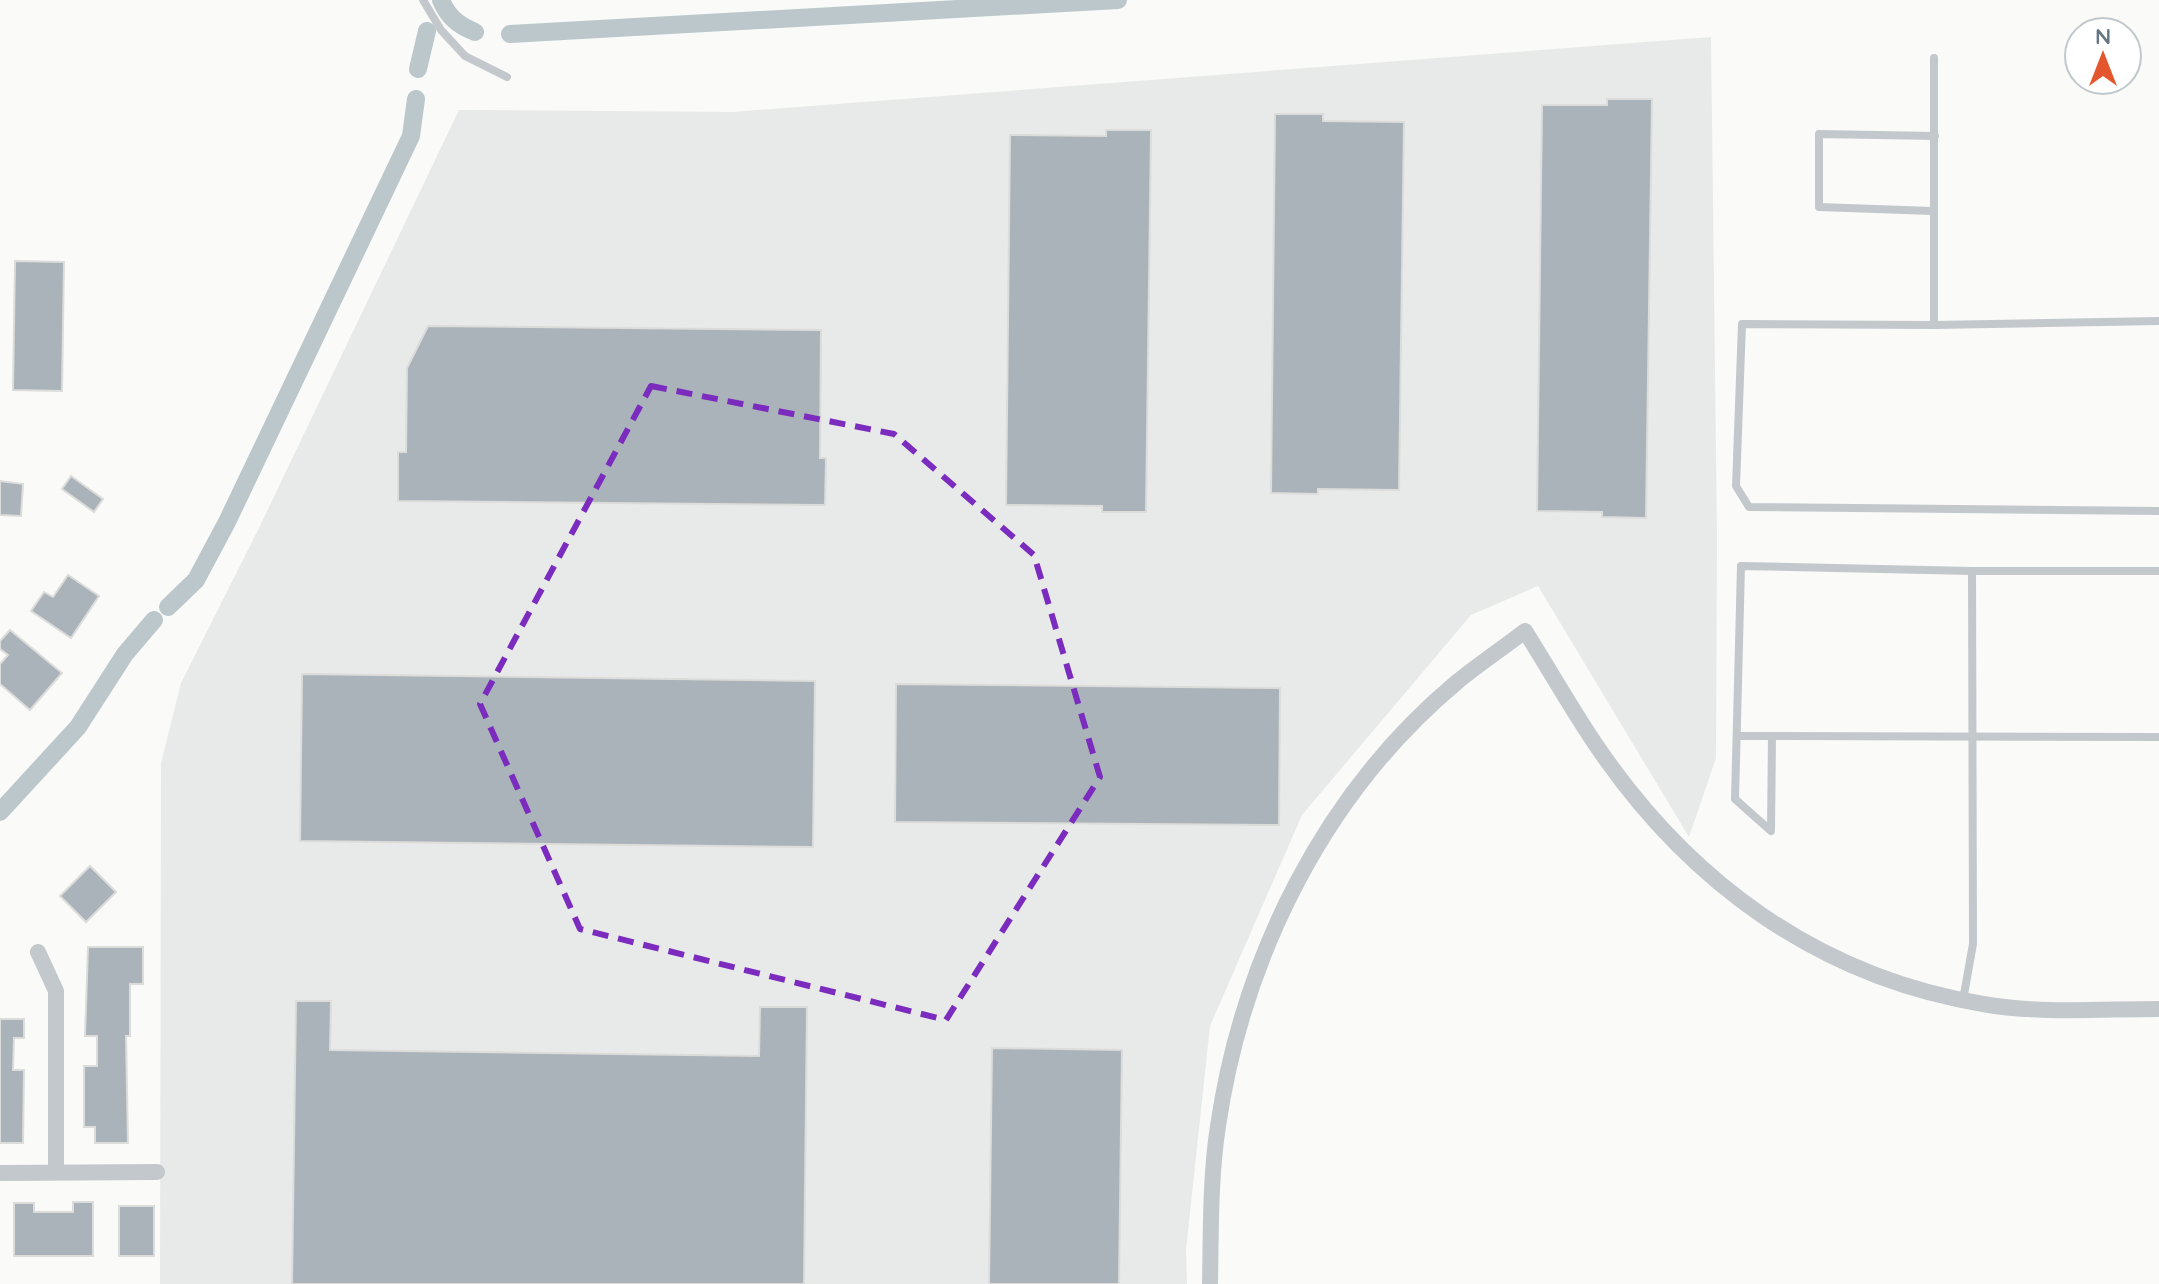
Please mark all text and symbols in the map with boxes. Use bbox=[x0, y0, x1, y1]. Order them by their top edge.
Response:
north arrow bbox=[2063, 16, 2143, 96]
text: N bbox=[2095, 22, 2111, 50]

